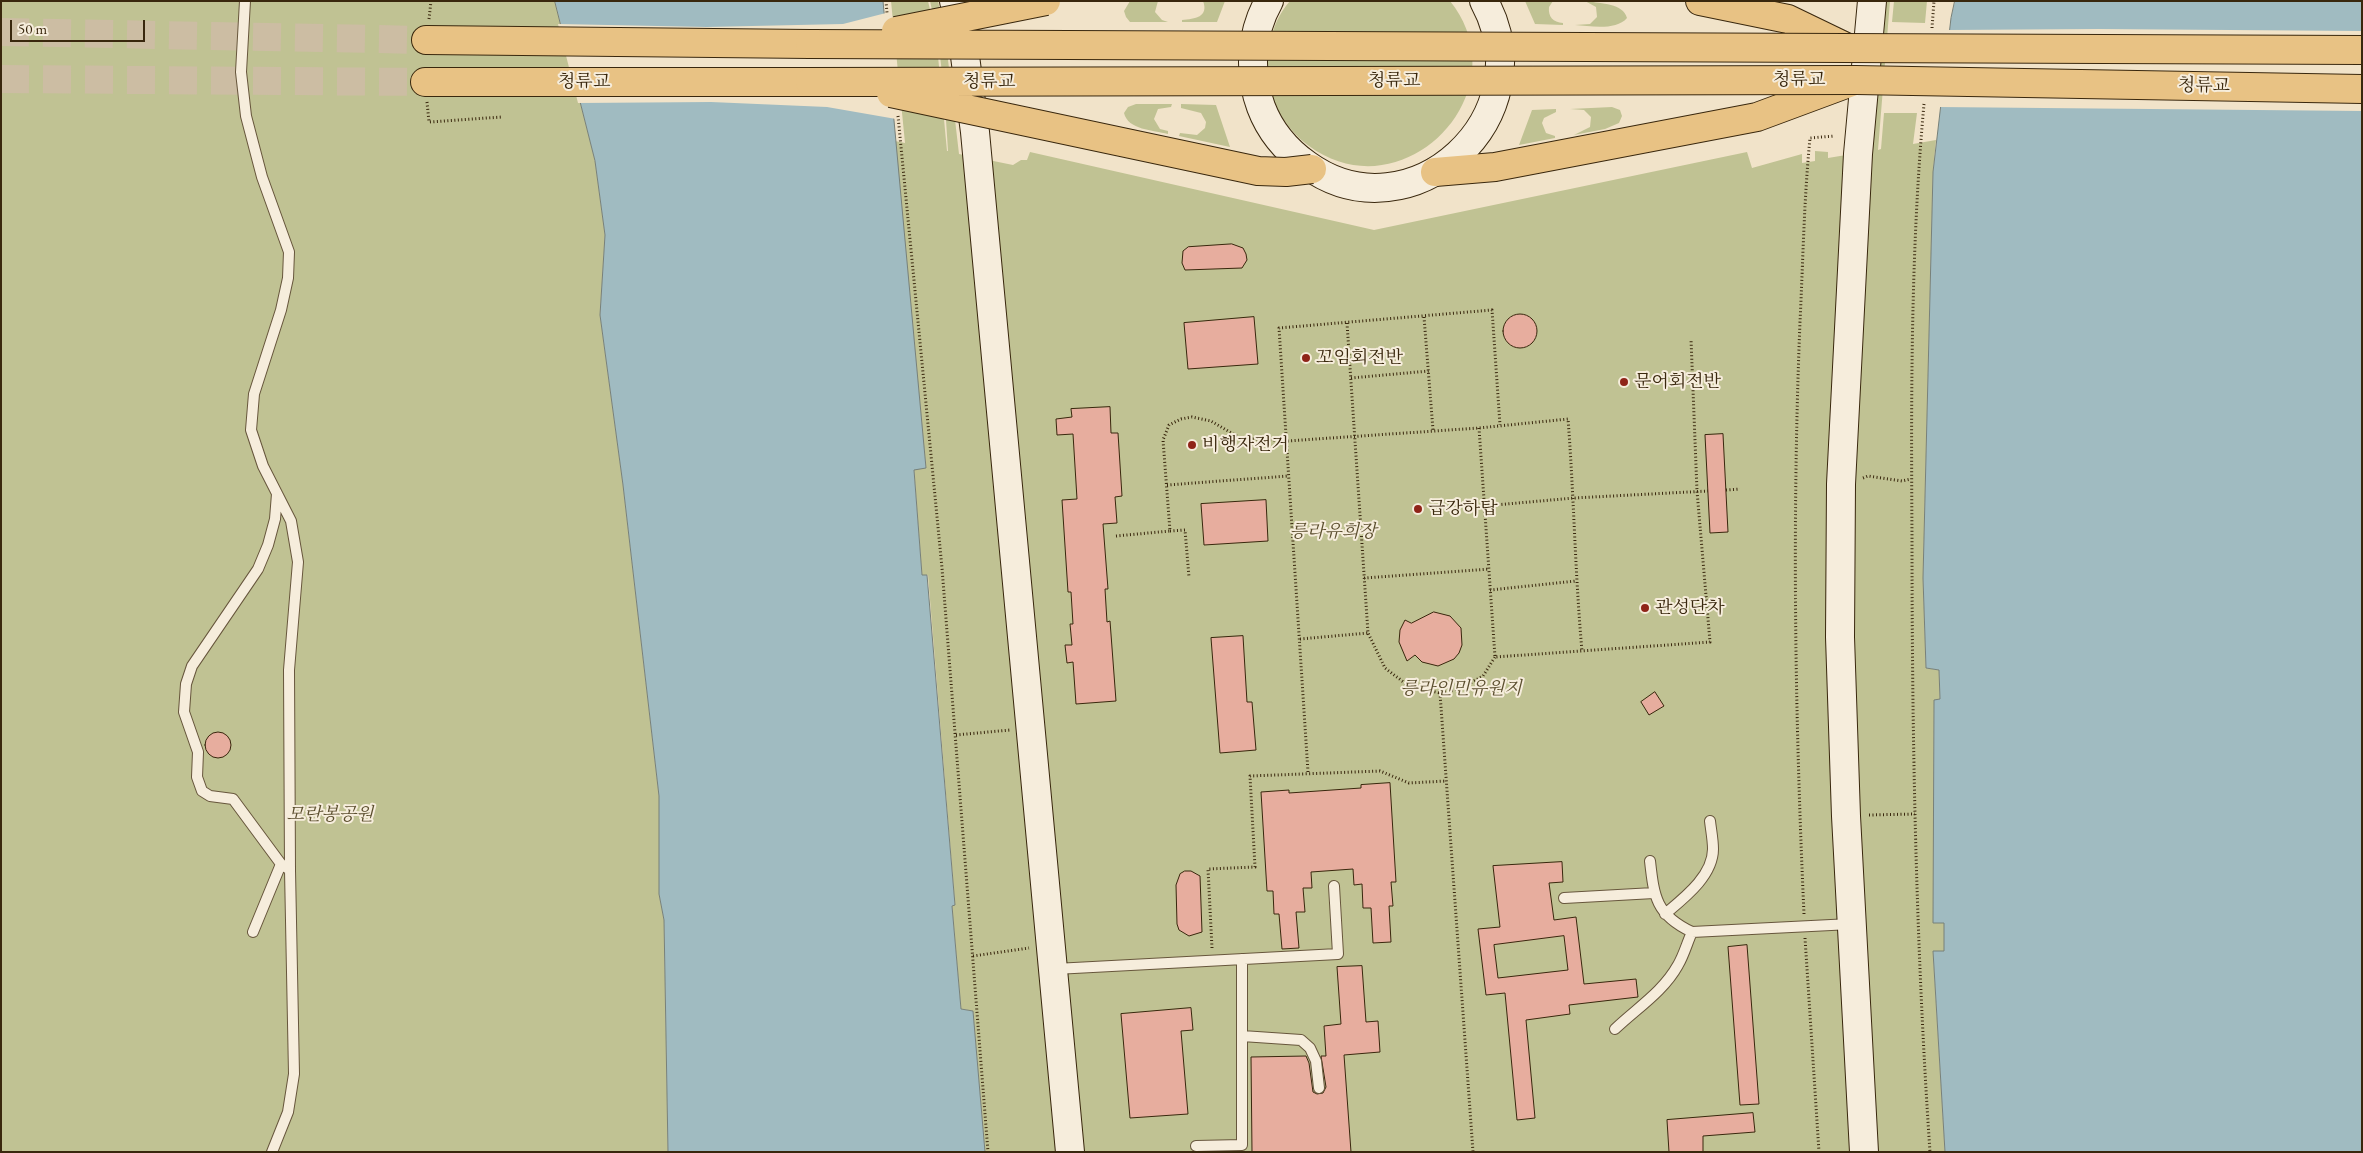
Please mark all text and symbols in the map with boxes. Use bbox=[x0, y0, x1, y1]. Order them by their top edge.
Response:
scale bar bbox=[12, 10, 148, 42]
text: 50 m bbox=[18, 19, 47, 38]
street label: 청류교 bbox=[1773, 69, 1825, 91]
street label: 청류교 bbox=[1368, 70, 1420, 92]
street label: 청류교 bbox=[558, 71, 610, 93]
street label: 청류교 bbox=[963, 71, 1015, 93]
street label: 청류교 bbox=[2178, 75, 2230, 97]
place label: 꼬임회전반 bbox=[1316, 347, 1403, 369]
marker: 꼬임회전반 bbox=[1300, 352, 1312, 364]
place label: 문어회전반 bbox=[1634, 371, 1721, 393]
marker: 문어회전반 bbox=[1618, 376, 1630, 388]
place label: 비행자전거 bbox=[1202, 434, 1289, 456]
marker: 비행자전거 bbox=[1186, 439, 1198, 451]
place label: 급강하탑 bbox=[1428, 498, 1498, 520]
marker: 급강하탑 bbox=[1412, 503, 1424, 515]
park label: 릉라유희장 bbox=[1290, 521, 1376, 543]
place label: 관성단차 bbox=[1655, 597, 1725, 619]
marker: 관성단차 bbox=[1639, 602, 1651, 614]
park label: 릉라인민유원지 bbox=[1400, 678, 1522, 700]
park label: 모란봉공원 bbox=[287, 804, 373, 826]

